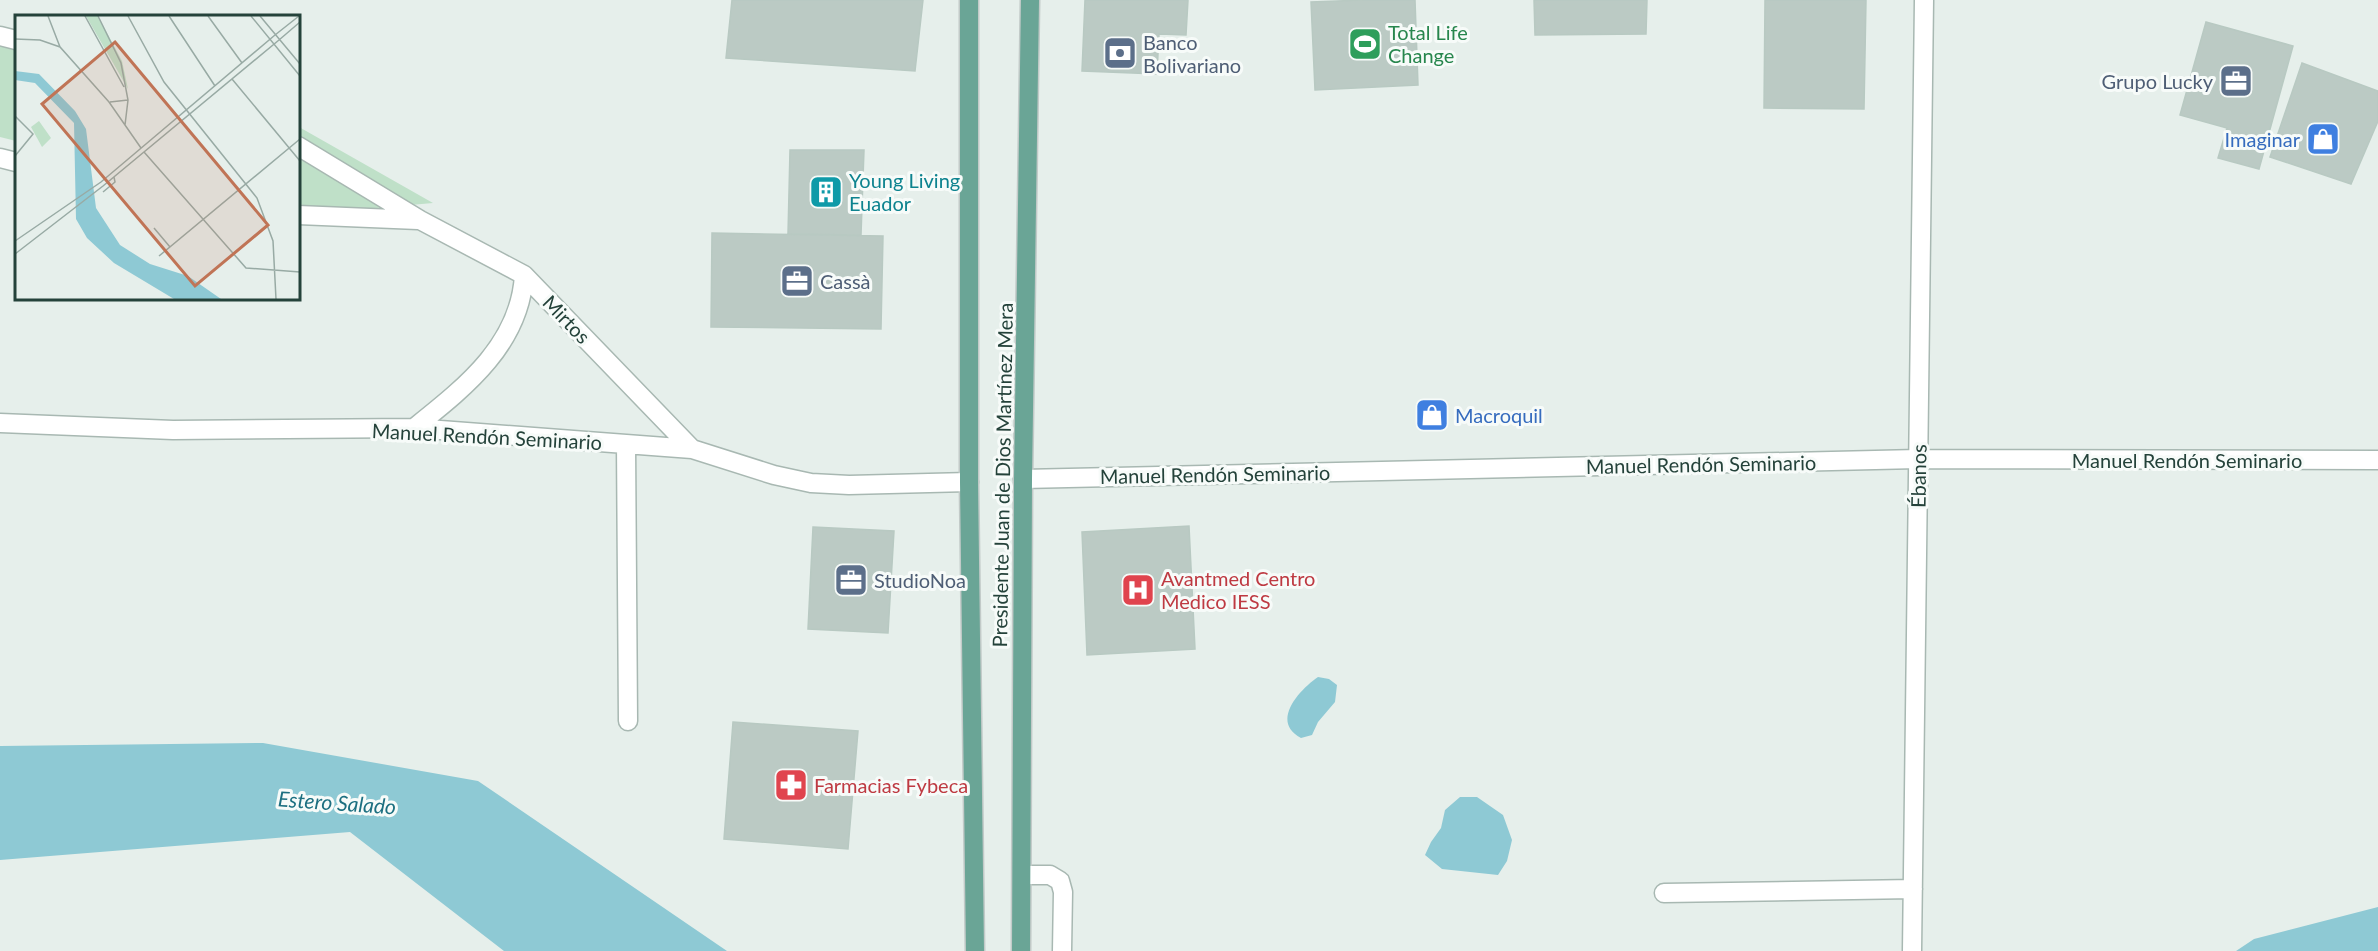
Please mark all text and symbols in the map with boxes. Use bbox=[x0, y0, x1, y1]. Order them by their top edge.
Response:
inset map bbox=[15, 15, 300, 300]
place label: Total Life Change bbox=[1388, 20, 1468, 67]
sports icon: Total Life Change bbox=[1347, 26, 1383, 62]
place label: Banco Bolivariano bbox=[1143, 30, 1241, 77]
bank icon: Banco Bolivariano bbox=[1102, 35, 1138, 71]
office icon: Grupo Lucky bbox=[2218, 63, 2254, 99]
place label: Grupo Lucky bbox=[2102, 69, 2214, 93]
shop icon: Imaginar bbox=[2305, 121, 2341, 157]
place label: Imaginar bbox=[2225, 127, 2301, 151]
place label: Young Living Euador bbox=[849, 168, 960, 215]
building icon: Young Living Euador bbox=[808, 174, 844, 210]
office icon: Cassà bbox=[779, 263, 815, 299]
place label: Cassà bbox=[820, 269, 871, 293]
street label: Mirtos bbox=[538, 290, 596, 348]
street label: Presidente Juan de Dios Martínez Mera bbox=[987, 303, 1017, 647]
shop icon: Macroquil bbox=[1414, 397, 1450, 433]
place label: Macroquil bbox=[1455, 403, 1543, 427]
street label: Manuel Rendón Seminario bbox=[371, 418, 603, 454]
street label: Ébanos bbox=[1905, 444, 1931, 508]
street label: Manuel Rendón Seminario bbox=[2072, 448, 2302, 472]
street label: Manuel Rendón Seminario bbox=[1586, 450, 1816, 478]
street label: Manuel Rendón Seminario bbox=[1100, 460, 1330, 488]
office icon: StudioNoa bbox=[833, 562, 869, 598]
place label: Avantmed Centro Medico IESS bbox=[1161, 566, 1315, 613]
place label: StudioNoa bbox=[874, 568, 966, 592]
hospital icon: Avantmed Centro Medico IESS bbox=[1120, 572, 1156, 608]
pharmacy icon: Farmacias Fybeca bbox=[773, 767, 809, 803]
place label: Farmacias Fybeca bbox=[814, 773, 968, 797]
water label: Estero Salado bbox=[277, 785, 397, 819]

